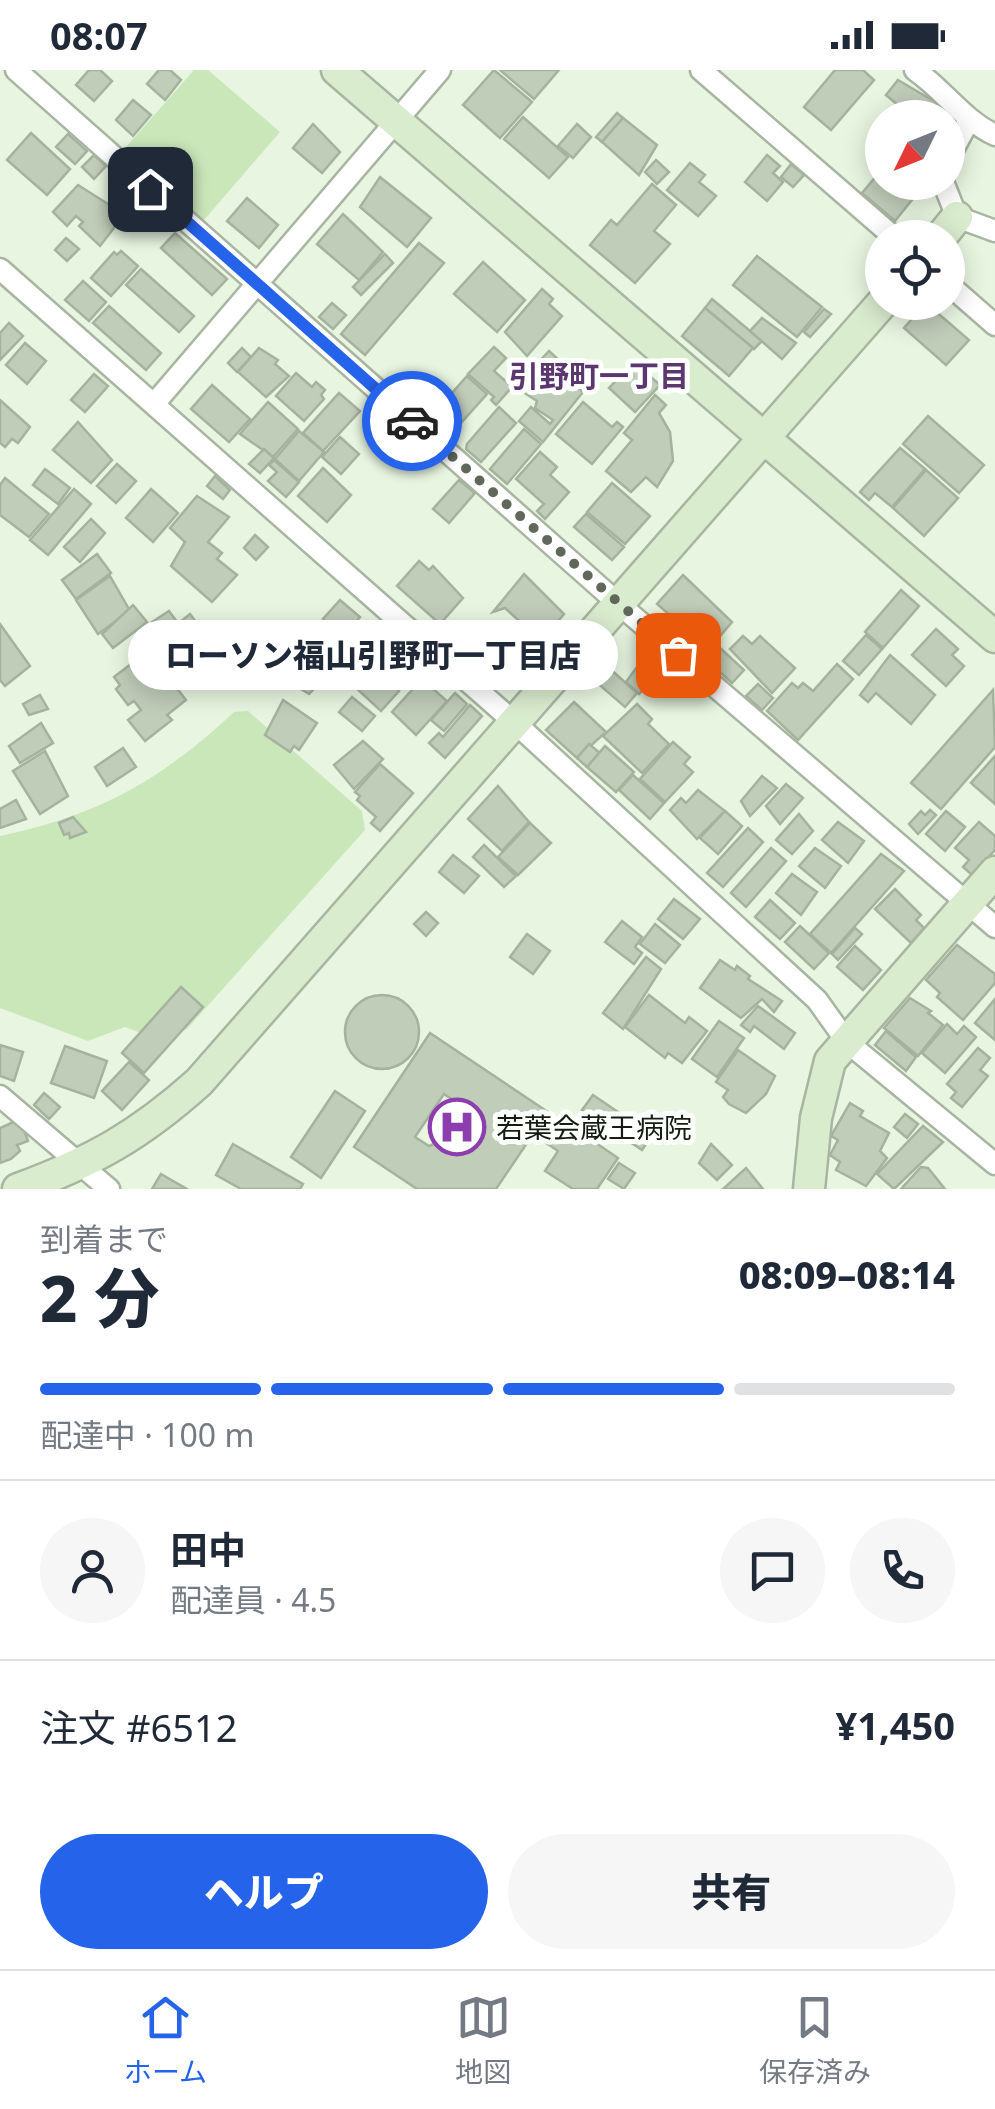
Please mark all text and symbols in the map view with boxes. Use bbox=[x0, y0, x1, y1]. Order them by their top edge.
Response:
text: 08:07 bbox=[50, 9, 148, 61]
north arrow bbox=[865, 100, 965, 200]
map controls bbox=[865, 100, 965, 320]
pin bbox=[108, 147, 193, 232]
icon: home bbox=[123, 162, 178, 217]
button: locate bbox=[865, 220, 965, 320]
district label: 引野町一丁目 bbox=[509, 355, 689, 396]
courier bbox=[362, 371, 462, 471]
icon: car bbox=[385, 394, 440, 449]
pin bbox=[636, 613, 721, 698]
callout: ローソン福山引野町一丁目店 bbox=[128, 620, 618, 690]
icon: bag bbox=[651, 628, 706, 683]
text: ローソン福山引野町一丁目店 bbox=[165, 633, 581, 676]
hospital icon: 若葉会蔵王病院 bbox=[427, 1097, 487, 1157]
place label: 若葉会蔵王病院 bbox=[496, 1108, 692, 1146]
text: 到着まで bbox=[40, 1217, 168, 1260]
text: 08:09–08:14 bbox=[739, 1248, 955, 1300]
text: 2 分 bbox=[40, 1253, 159, 1341]
text: 配達中 · 100 m bbox=[40, 1413, 254, 1456]
button: person bbox=[40, 1518, 145, 1623]
button: chat bbox=[720, 1518, 825, 1623]
button: phone bbox=[850, 1518, 955, 1623]
text: 田中 bbox=[170, 1523, 246, 1575]
text: 配達員 · 4.5 bbox=[170, 1578, 336, 1621]
text: ¥1,450 bbox=[835, 1699, 955, 1751]
text: 注文 #6512 bbox=[40, 1701, 237, 1753]
button: ヘルプ bbox=[40, 1834, 488, 1949]
button: 共有 bbox=[508, 1834, 955, 1949]
tab: ホーム bbox=[124, 1990, 207, 2090]
tab: 地図 bbox=[455, 1990, 511, 2090]
tab: 保存済み bbox=[759, 1990, 871, 2090]

